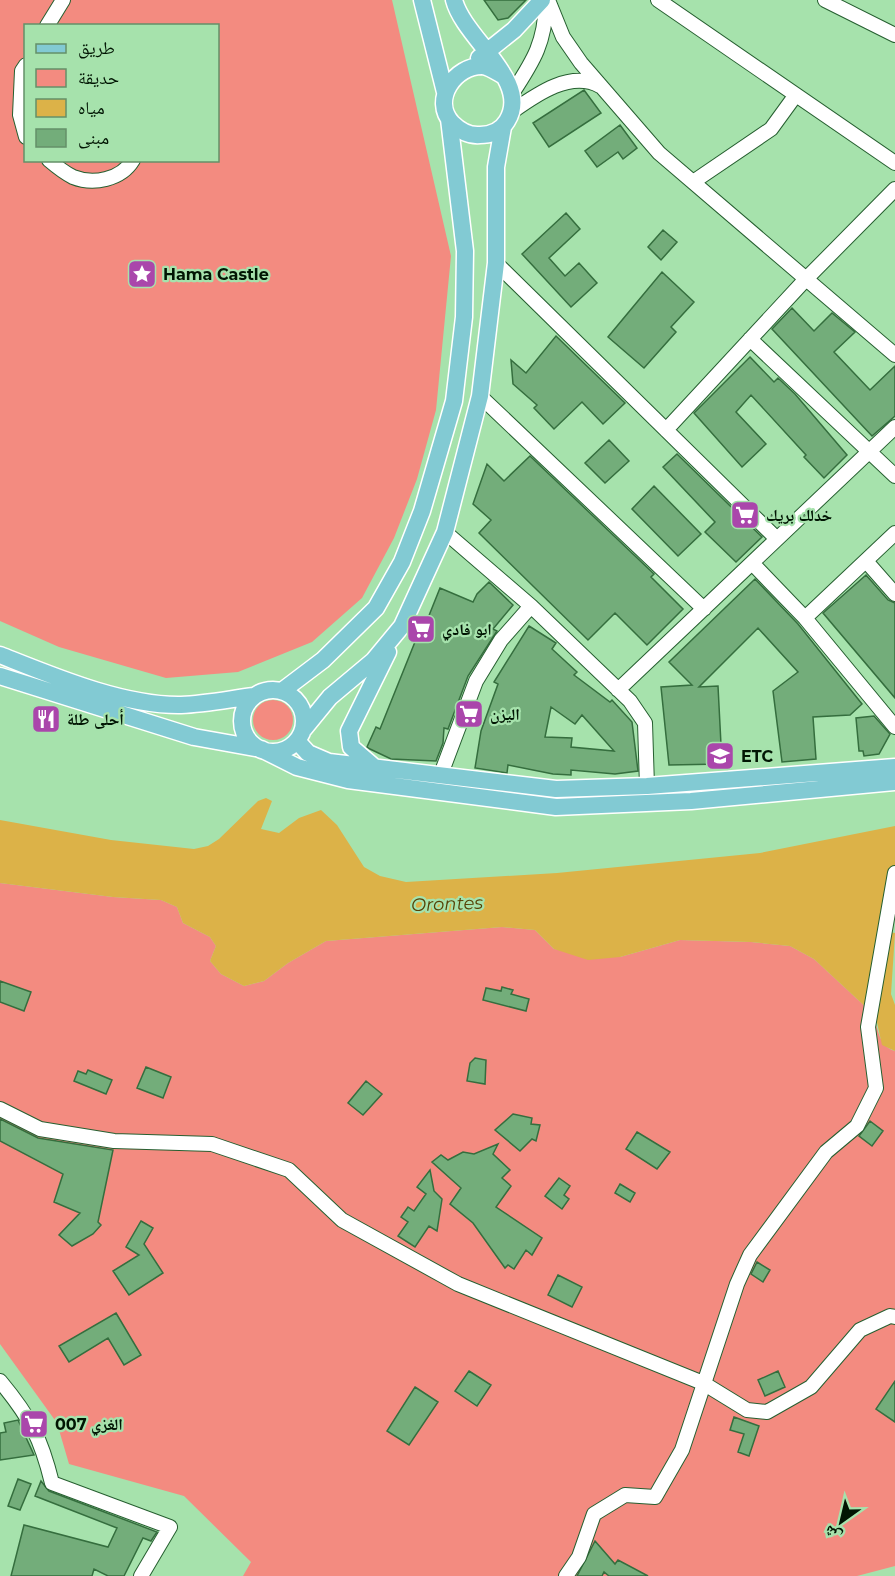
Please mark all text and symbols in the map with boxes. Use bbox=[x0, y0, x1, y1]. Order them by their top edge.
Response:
legend bbox=[24, 24, 219, 162]
text: طريق bbox=[78, 37, 115, 59]
text: حديقة bbox=[78, 67, 119, 89]
text: مياه bbox=[78, 97, 105, 119]
text: مبنى bbox=[78, 127, 109, 149]
place icon: Hama Castle bbox=[126, 258, 158, 290]
place label: Hama Castle bbox=[163, 265, 269, 284]
supermarket icon: خدلك بريك bbox=[729, 499, 761, 531]
place label: خدلك بريك bbox=[766, 506, 832, 525]
supermarket icon: ابو فادي bbox=[405, 613, 437, 645]
place label: ابو فادي bbox=[442, 620, 492, 641]
supermarket icon: اليزن bbox=[453, 698, 485, 730]
restaurant icon: أحلى طلة bbox=[30, 703, 62, 735]
place label: اليزن bbox=[490, 705, 520, 724]
place label: أحلى طلة bbox=[67, 709, 124, 729]
school or university icon: ETC bbox=[704, 740, 736, 772]
place label: ETC bbox=[741, 747, 773, 766]
water label: Orontes bbox=[411, 892, 484, 916]
supermarket icon: الغزي 007 bbox=[18, 1408, 50, 1440]
place label: الغزي 007 bbox=[55, 1415, 123, 1436]
north arrow bbox=[811, 1492, 871, 1552]
text: ش bbox=[821, 1521, 845, 1547]

